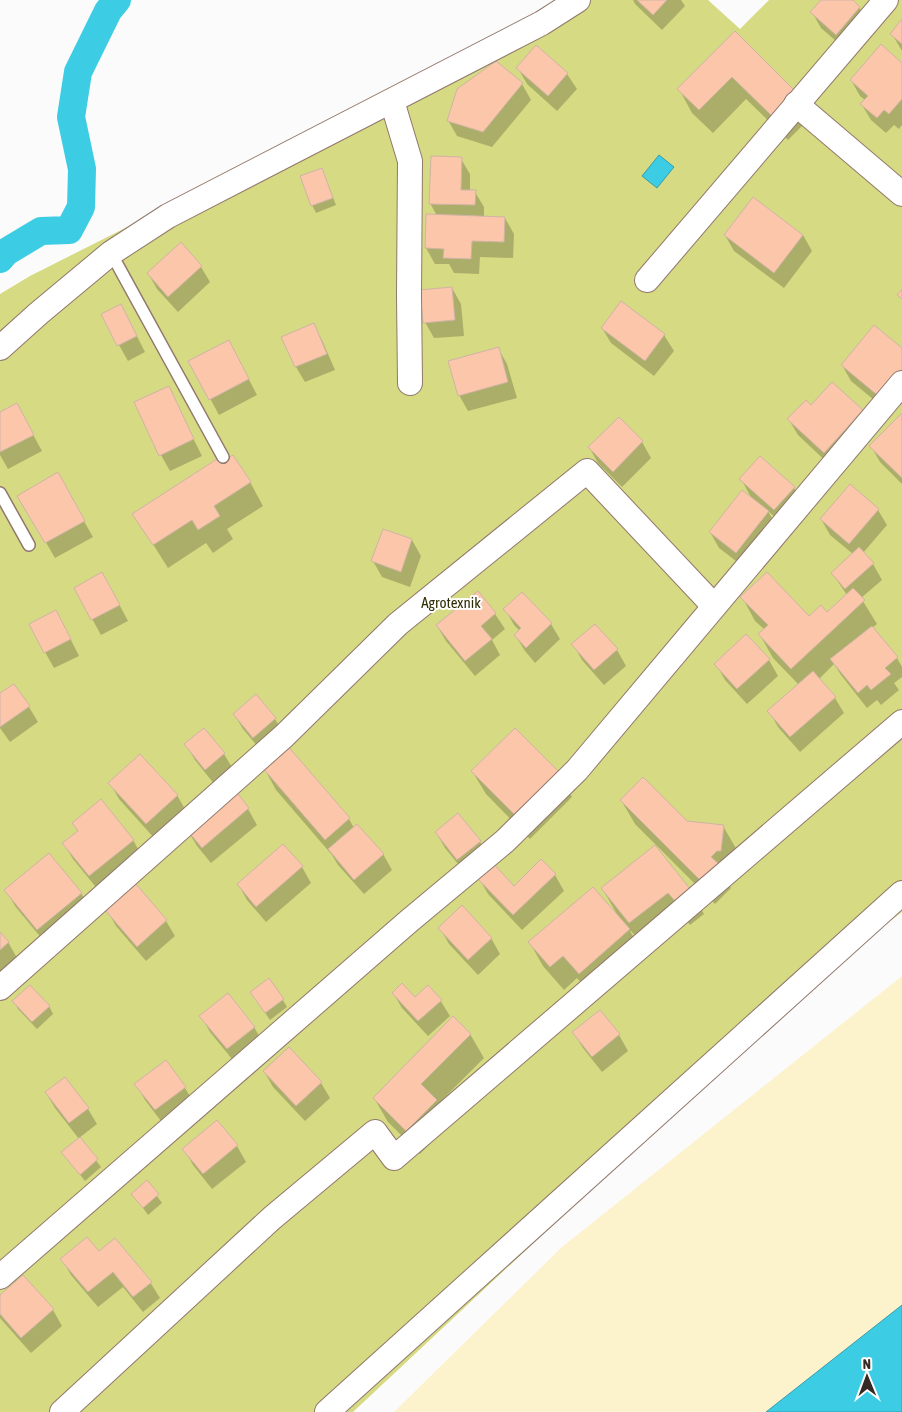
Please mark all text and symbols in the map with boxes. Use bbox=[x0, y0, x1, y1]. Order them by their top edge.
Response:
park label: Agrotexnik bbox=[421, 594, 481, 611]
north arrow bbox=[842, 1352, 892, 1402]
text: N bbox=[863, 1356, 871, 1372]

